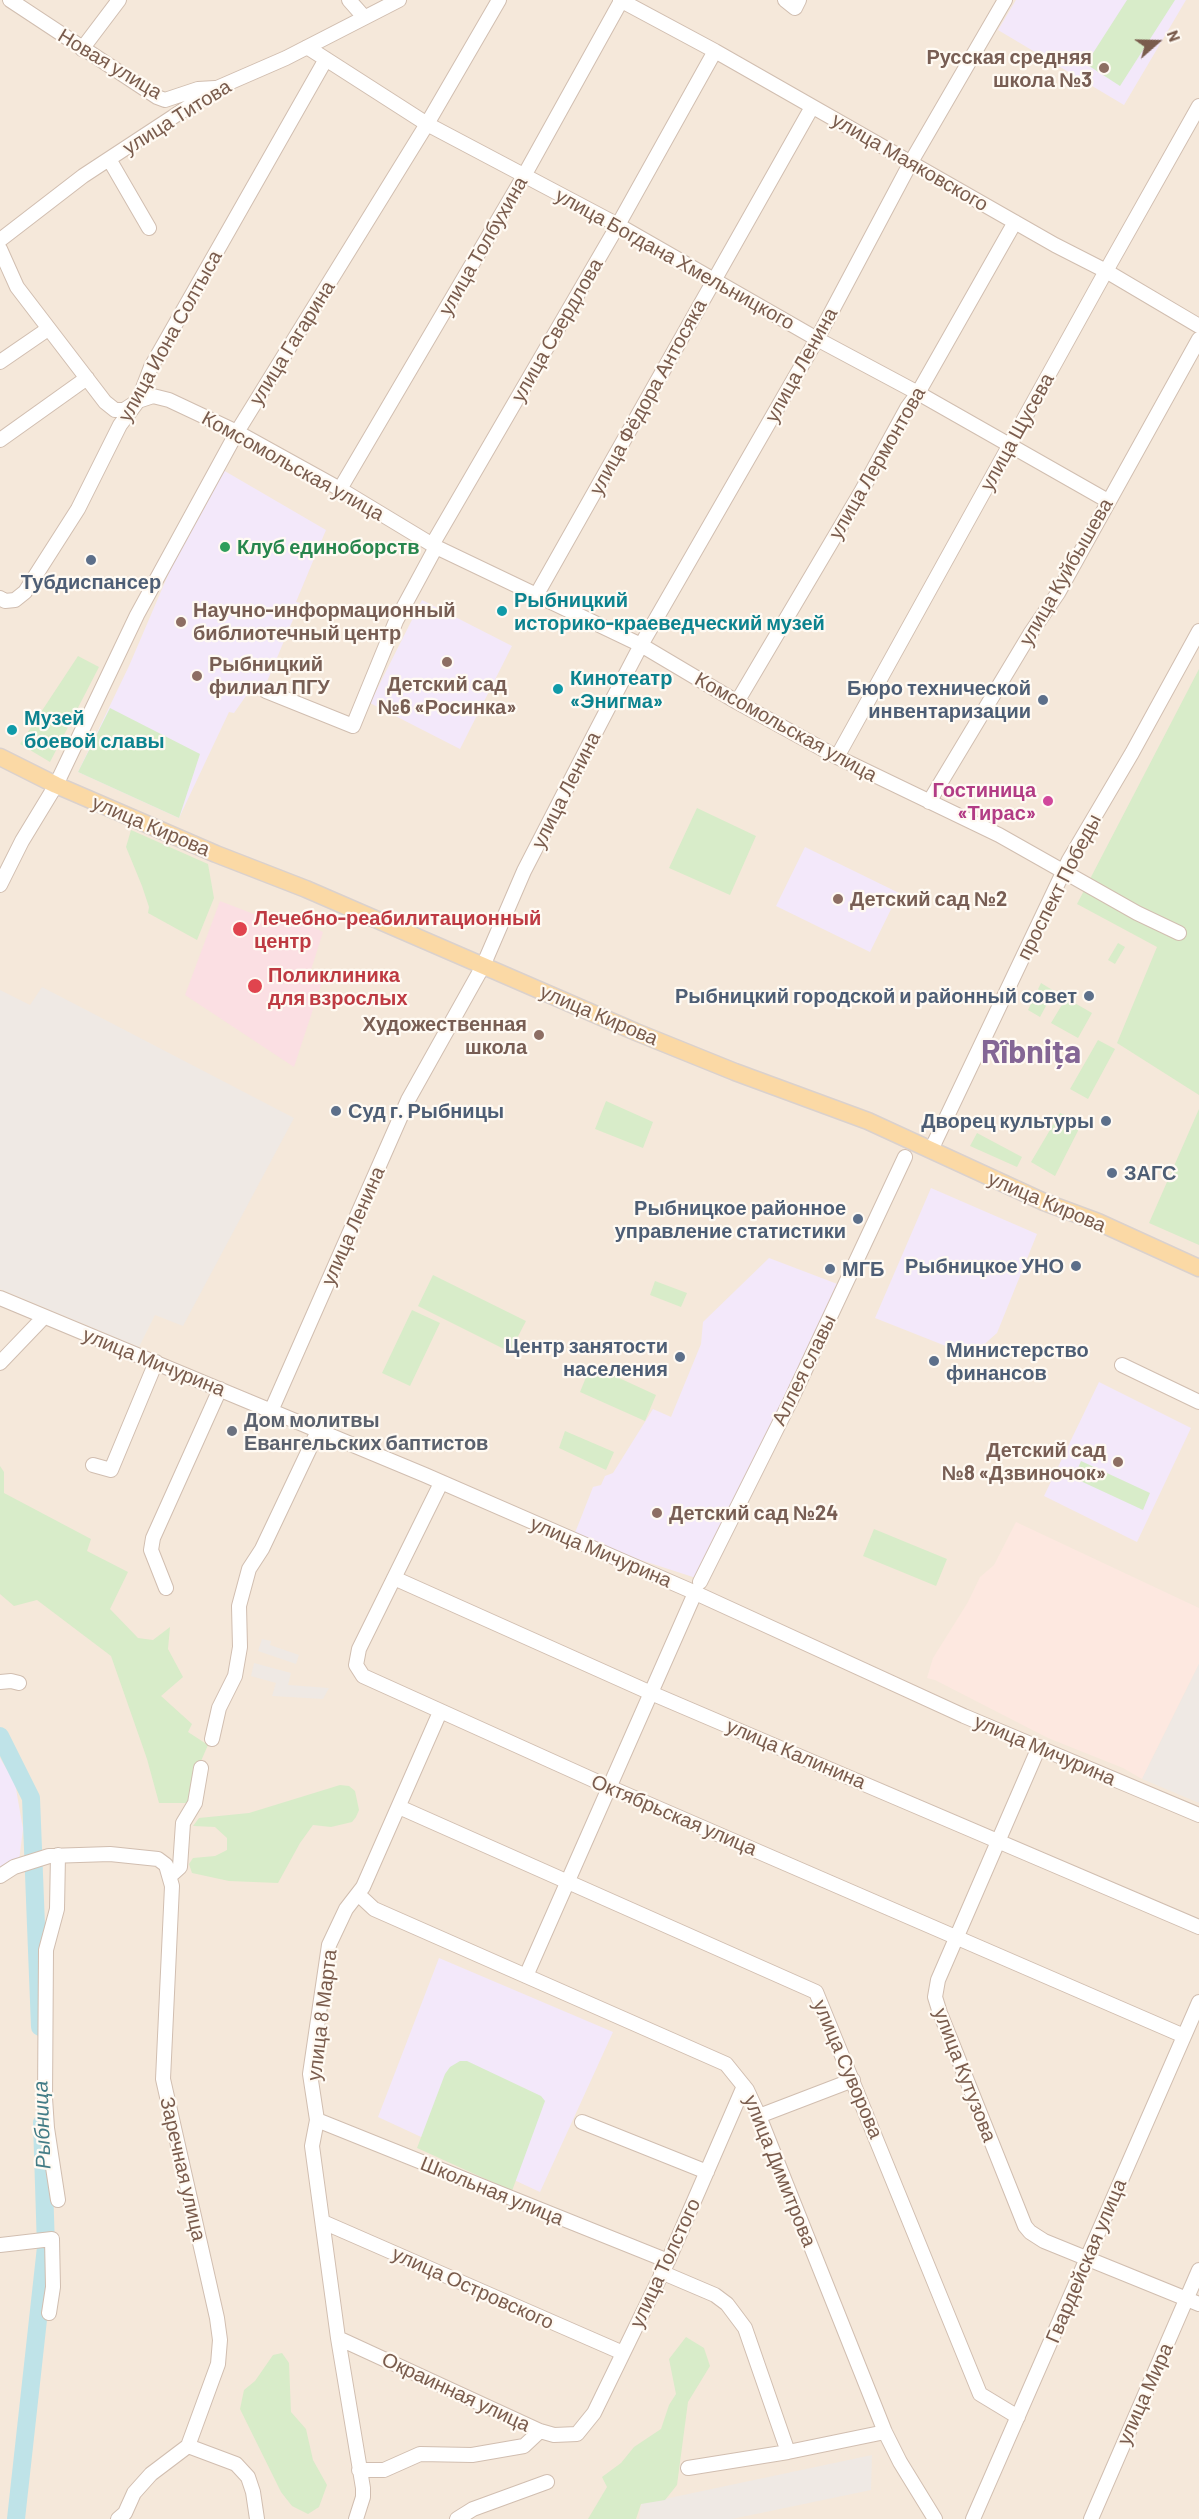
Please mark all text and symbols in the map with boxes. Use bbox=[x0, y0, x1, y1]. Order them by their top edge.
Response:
north arrow bbox=[1127, 12, 1187, 72]
street label: Новая улица bbox=[54, 24, 166, 104]
text: N bbox=[1164, 27, 1185, 44]
place label: Русская средняя школа №3 bbox=[926, 45, 1092, 92]
marker: Русская средняя школа №3 bbox=[1097, 61, 1111, 75]
street label: улица Титова bbox=[118, 74, 236, 160]
street label: улица Маяковского bbox=[828, 108, 992, 216]
street label: улица Толбухина bbox=[434, 172, 532, 320]
street label: улица Богдана Хмельницкого bbox=[551, 183, 799, 335]
street label: улица Иона Солтыса bbox=[113, 246, 227, 426]
street label: улица Свердлова bbox=[506, 254, 608, 406]
street label: улица Гагарина bbox=[244, 276, 340, 410]
street label: улица Фёдора Антосяка bbox=[584, 295, 712, 499]
street label: улица Ленина bbox=[760, 303, 842, 427]
street label: улица Щусева bbox=[975, 369, 1059, 495]
street label: улица Лермонтова bbox=[824, 383, 930, 543]
street label: Комсомольская улица bbox=[198, 406, 388, 526]
street label: улица Куйбышева bbox=[1014, 494, 1118, 650]
place label: Клуб единоборств bbox=[237, 535, 420, 559]
marker: Клуб единоборств bbox=[218, 540, 232, 554]
marker: Тубдиспансер bbox=[84, 553, 98, 567]
place label: Тубдиспансер bbox=[21, 570, 161, 594]
place label: Рыбницкий историко-краеведческий музей bbox=[514, 588, 825, 635]
place label: Научно-информационный библиотечный центр bbox=[193, 598, 456, 645]
marker: Рыбницкий историко-краеведческий музей bbox=[495, 604, 509, 618]
marker: Научно-информационный библиотечный центр bbox=[174, 615, 188, 629]
place label: Рыбницкий филиал ПГУ bbox=[209, 652, 330, 699]
marker: Детский сад №6 «Росинка» bbox=[440, 655, 454, 669]
place label: Кинотеатр «Энигма» bbox=[570, 666, 672, 713]
street label: Комсомольская улица bbox=[691, 667, 881, 787]
marker: Рыбницкий филиал ПГУ bbox=[190, 669, 204, 683]
place label: Детский сад №6 «Росинка» bbox=[378, 672, 516, 719]
place label: Бюро технической инвентаризации bbox=[847, 676, 1031, 723]
marker: Кинотеатр «Энигма» bbox=[551, 682, 565, 696]
marker: Бюро технической инвентаризации bbox=[1036, 693, 1050, 707]
place label: Музей боевой славы bbox=[24, 706, 165, 753]
marker: Музей боевой славы bbox=[5, 723, 19, 737]
street label: улица Ленина bbox=[526, 728, 606, 852]
place label: Гостиница «Тирас» bbox=[932, 778, 1036, 825]
street label: улица Кирова bbox=[89, 790, 213, 862]
marker: Гостиница «Тирас» bbox=[1041, 794, 1055, 808]
street label: проспект Победы bbox=[1012, 810, 1106, 964]
place label: Детский сад №2 bbox=[850, 887, 1007, 911]
marker: Детский сад №2 bbox=[831, 892, 845, 906]
place label: Лечебно-реабилитационный центр bbox=[254, 906, 541, 953]
marker: Лечебно-реабилитационный центр bbox=[231, 920, 249, 938]
place label: Поликлиника для взрослых bbox=[268, 963, 408, 1010]
marker: Поликлиника для взрослых bbox=[246, 977, 264, 995]
street label: улица Кирова bbox=[537, 979, 661, 1051]
place label: Рыбницкий городской и районный совет bbox=[675, 984, 1077, 1008]
marker: Рыбницкий городской и районный совет bbox=[1082, 989, 1096, 1003]
place label: Художественная школа bbox=[363, 1012, 527, 1059]
marker: Художественная школа bbox=[532, 1028, 546, 1042]
district label: Rîbnița bbox=[981, 1033, 1081, 1071]
place label: Суд г. Рыбницы bbox=[348, 1099, 504, 1123]
marker: Суд г. Рыбницы bbox=[329, 1104, 343, 1118]
place label: Дворец культуры bbox=[921, 1109, 1094, 1133]
marker: Дворец культуры bbox=[1099, 1114, 1113, 1128]
place label: ЗАГС bbox=[1124, 1161, 1176, 1185]
street label: улица Ленина bbox=[316, 1163, 390, 1289]
street label: улица Кирова bbox=[985, 1166, 1109, 1238]
marker: ЗАГС bbox=[1105, 1166, 1119, 1180]
place label: Рыбницкое районное управление статистики bbox=[615, 1196, 846, 1243]
marker: Рыбницкое районное управление статистики bbox=[851, 1212, 865, 1226]
place label: Рыбницкое УНО bbox=[905, 1254, 1064, 1278]
place label: МГБ bbox=[842, 1257, 884, 1281]
marker: Рыбницкое УНО bbox=[1069, 1259, 1083, 1273]
marker: МГБ bbox=[823, 1262, 837, 1276]
street label: Аллея славы bbox=[767, 1311, 841, 1429]
street label: улица Мичурина bbox=[79, 1323, 229, 1401]
place label: Центр занятости населения bbox=[505, 1334, 668, 1381]
place label: Министерство финансов bbox=[946, 1338, 1089, 1385]
marker: Центр занятости населения bbox=[673, 1350, 687, 1364]
marker: Министерство финансов bbox=[927, 1354, 941, 1368]
place label: Дом молитвы Евангельских баптистов bbox=[244, 1408, 488, 1455]
marker: Дом молитвы Евангельских баптистов bbox=[225, 1424, 239, 1438]
place label: Детский сад №8 «Дзвиночок» bbox=[942, 1438, 1106, 1485]
marker: Детский сад №8 «Дзвиночок» bbox=[1111, 1455, 1125, 1469]
place label: Детский сад №24 bbox=[669, 1501, 838, 1525]
marker: Детский сад №24 bbox=[650, 1506, 664, 1520]
street label: улица Мичурина bbox=[527, 1511, 675, 1593]
street label: улица Мичурина bbox=[971, 1709, 1119, 1791]
street label: улица Калинина bbox=[723, 1714, 869, 1794]
street label: Октябрьская улица bbox=[588, 1769, 760, 1861]
street label: улица 8 Марта bbox=[302, 1948, 342, 2082]
street label: улица Суворова bbox=[808, 1996, 888, 2142]
street label: улица Кутузова bbox=[928, 2005, 1002, 2145]
water label: Рыбница bbox=[28, 2080, 56, 2170]
street label: улица Димитрова bbox=[739, 2092, 821, 2250]
street label: Заречная улица bbox=[155, 2095, 211, 2243]
street label: Школьная улица bbox=[417, 2151, 567, 2231]
street label: Гвардейская улица bbox=[1041, 2175, 1131, 2347]
street label: улица Толстого bbox=[625, 2194, 705, 2332]
street label: улица Островского bbox=[388, 2242, 558, 2334]
street label: улица Мира bbox=[1112, 2339, 1178, 2449]
street label: Окраинная улица bbox=[378, 2347, 534, 2437]

